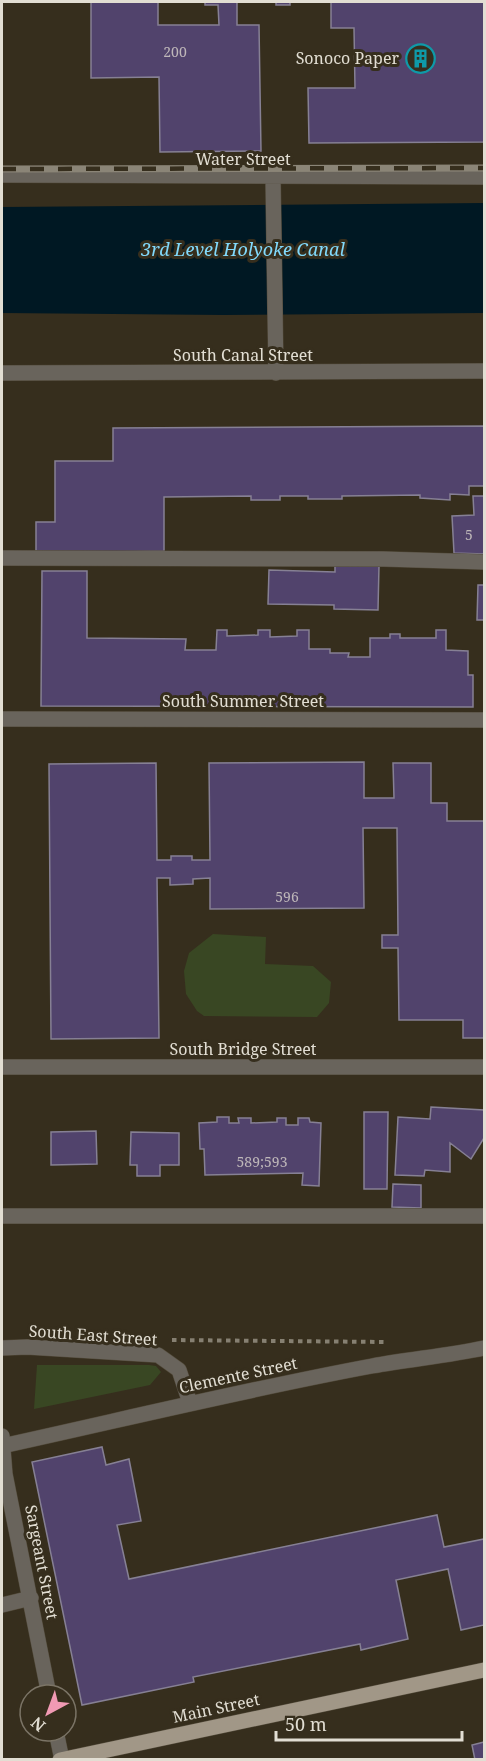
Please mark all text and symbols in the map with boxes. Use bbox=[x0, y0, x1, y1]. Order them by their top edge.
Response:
house number: 200 bbox=[163, 42, 187, 61]
building icon: Sonoco Paper bbox=[404, 42, 436, 74]
place label: Sonoco Paper bbox=[296, 47, 399, 69]
street label: Water Street bbox=[195, 148, 291, 170]
water label: 3rd Level Holyoke Canal bbox=[140, 237, 345, 261]
street label: South Canal Street bbox=[173, 344, 313, 366]
house number: 5 bbox=[465, 525, 473, 544]
street label: South Summer Street bbox=[162, 690, 324, 712]
house number: 596 bbox=[275, 887, 299, 906]
street label: South Bridge Street bbox=[170, 1038, 317, 1060]
house number: 589;593 bbox=[237, 1152, 288, 1171]
street label: South East Street bbox=[28, 1320, 158, 1350]
street label: Clemente Street bbox=[177, 1352, 299, 1398]
street label: Sargeant Street bbox=[20, 1503, 64, 1621]
north arrow bbox=[18, 1683, 78, 1743]
street label: Main Street bbox=[171, 1688, 262, 1728]
scale bar bbox=[276, 1704, 462, 1742]
text: N bbox=[26, 1712, 50, 1737]
text: 50 m bbox=[285, 1712, 327, 1736]

